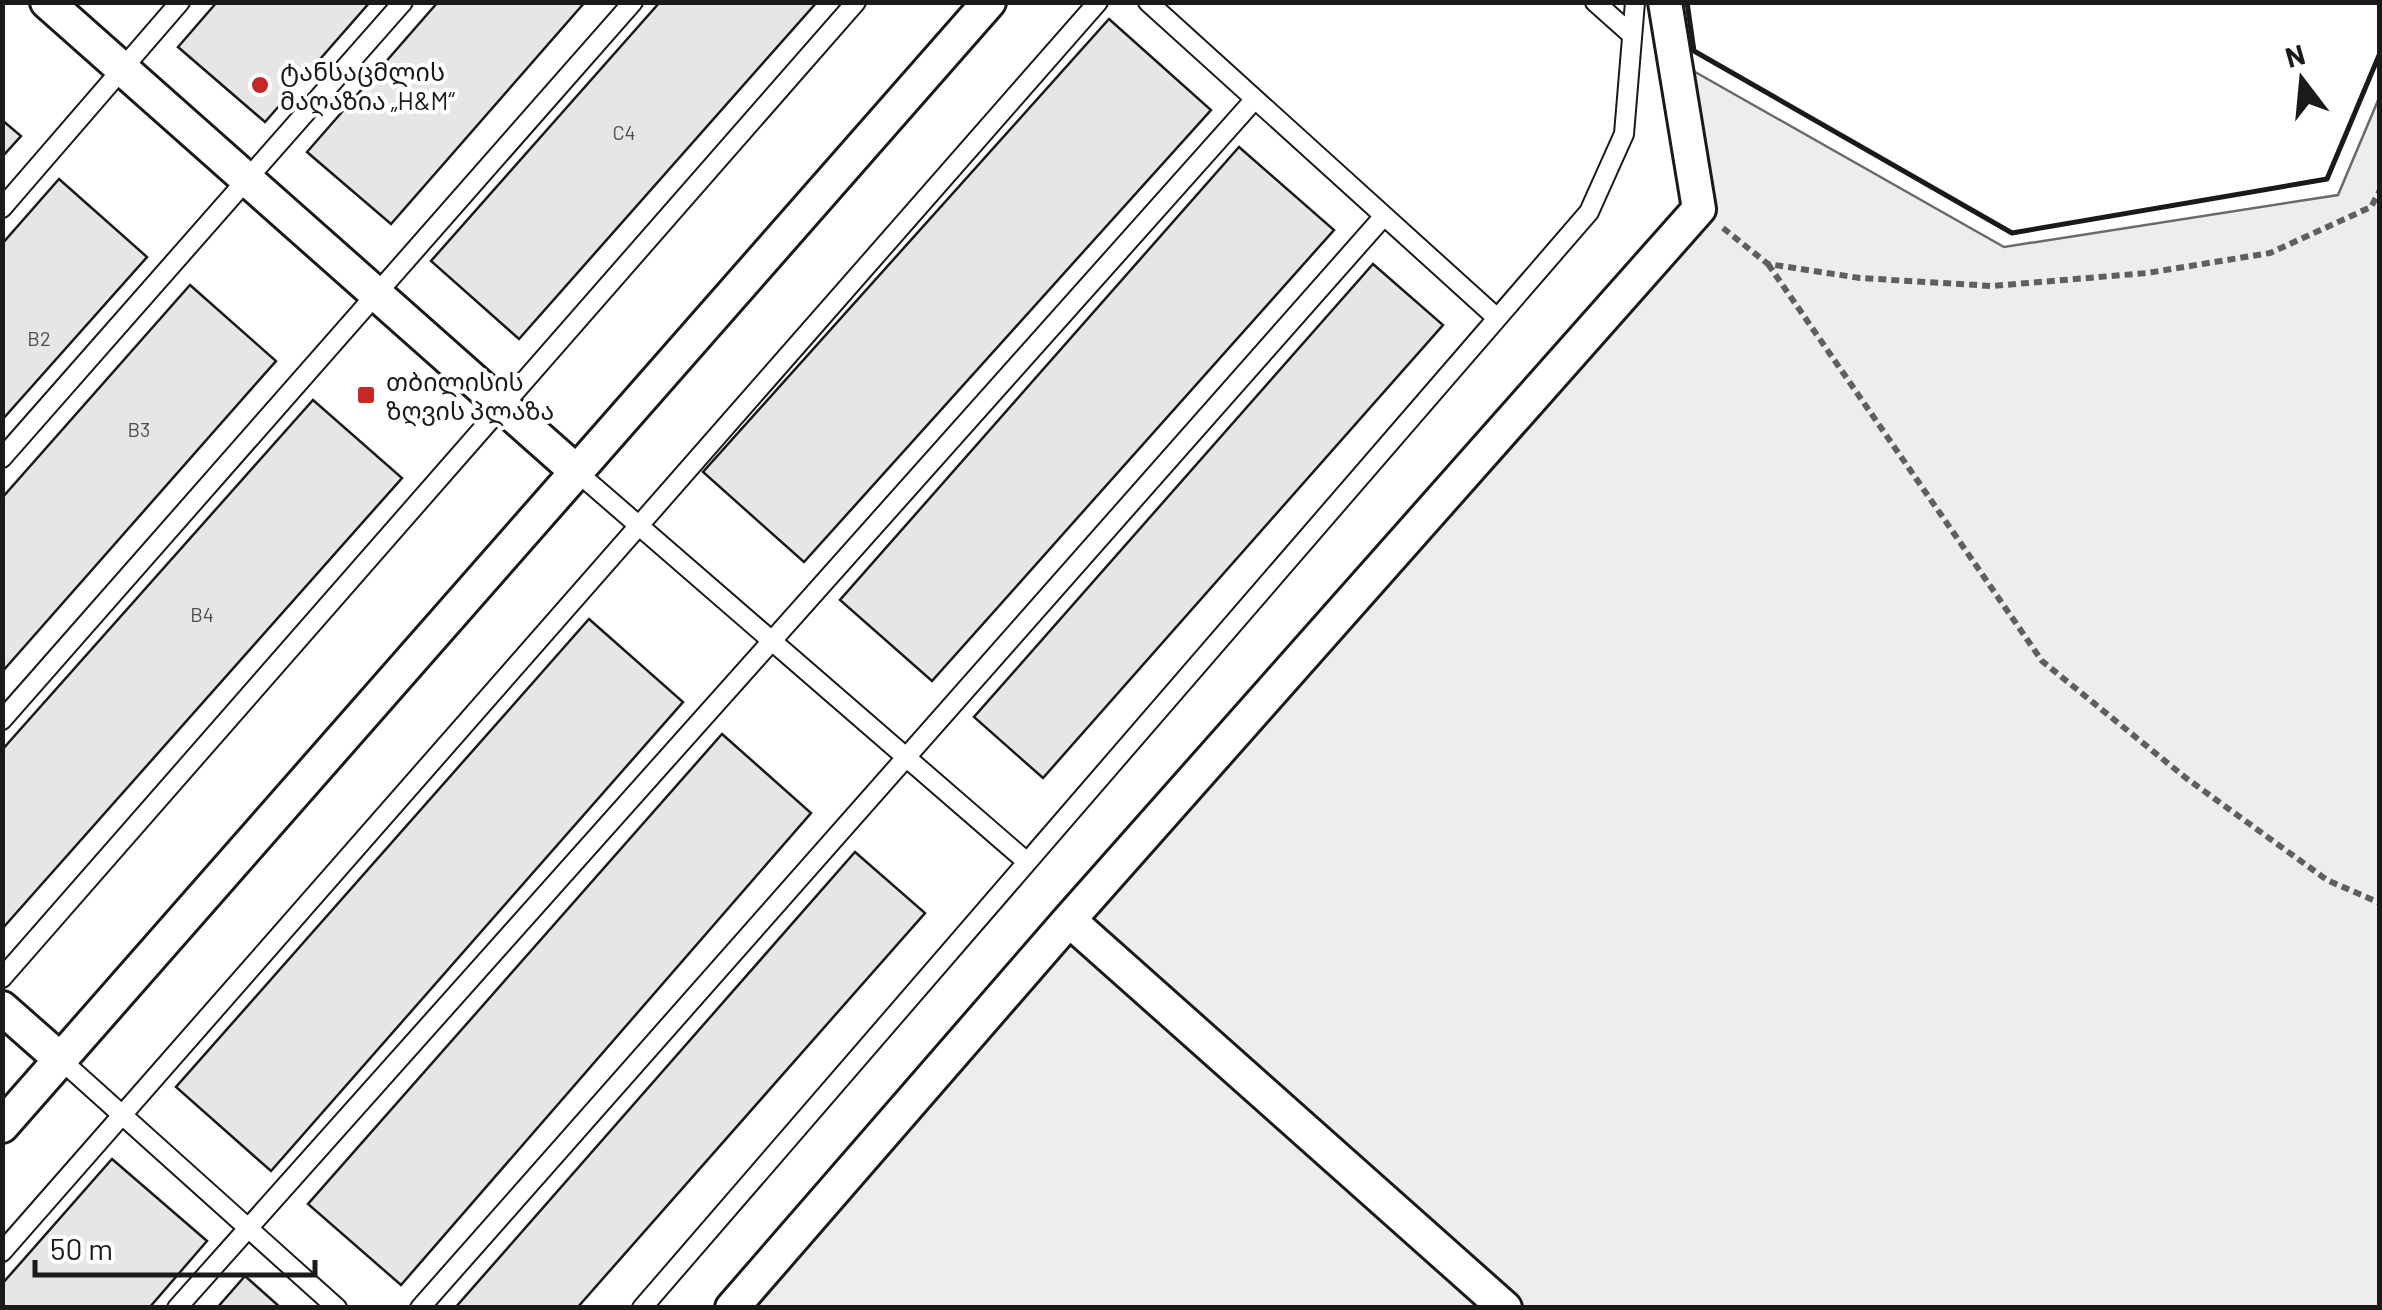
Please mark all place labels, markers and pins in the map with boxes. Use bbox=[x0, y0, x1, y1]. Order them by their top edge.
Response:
place label: ტანსაცმლის მაღაზია „H&M“ bbox=[280, 56, 455, 117]
marker: ტანსაცმლის მაღაზია „H&M“ bbox=[249, 74, 271, 96]
place label: თბილისის ზღვის პლაზა bbox=[386, 366, 554, 427]
marker: თბილისის ზღვის პლაზა bbox=[355, 384, 377, 406]

